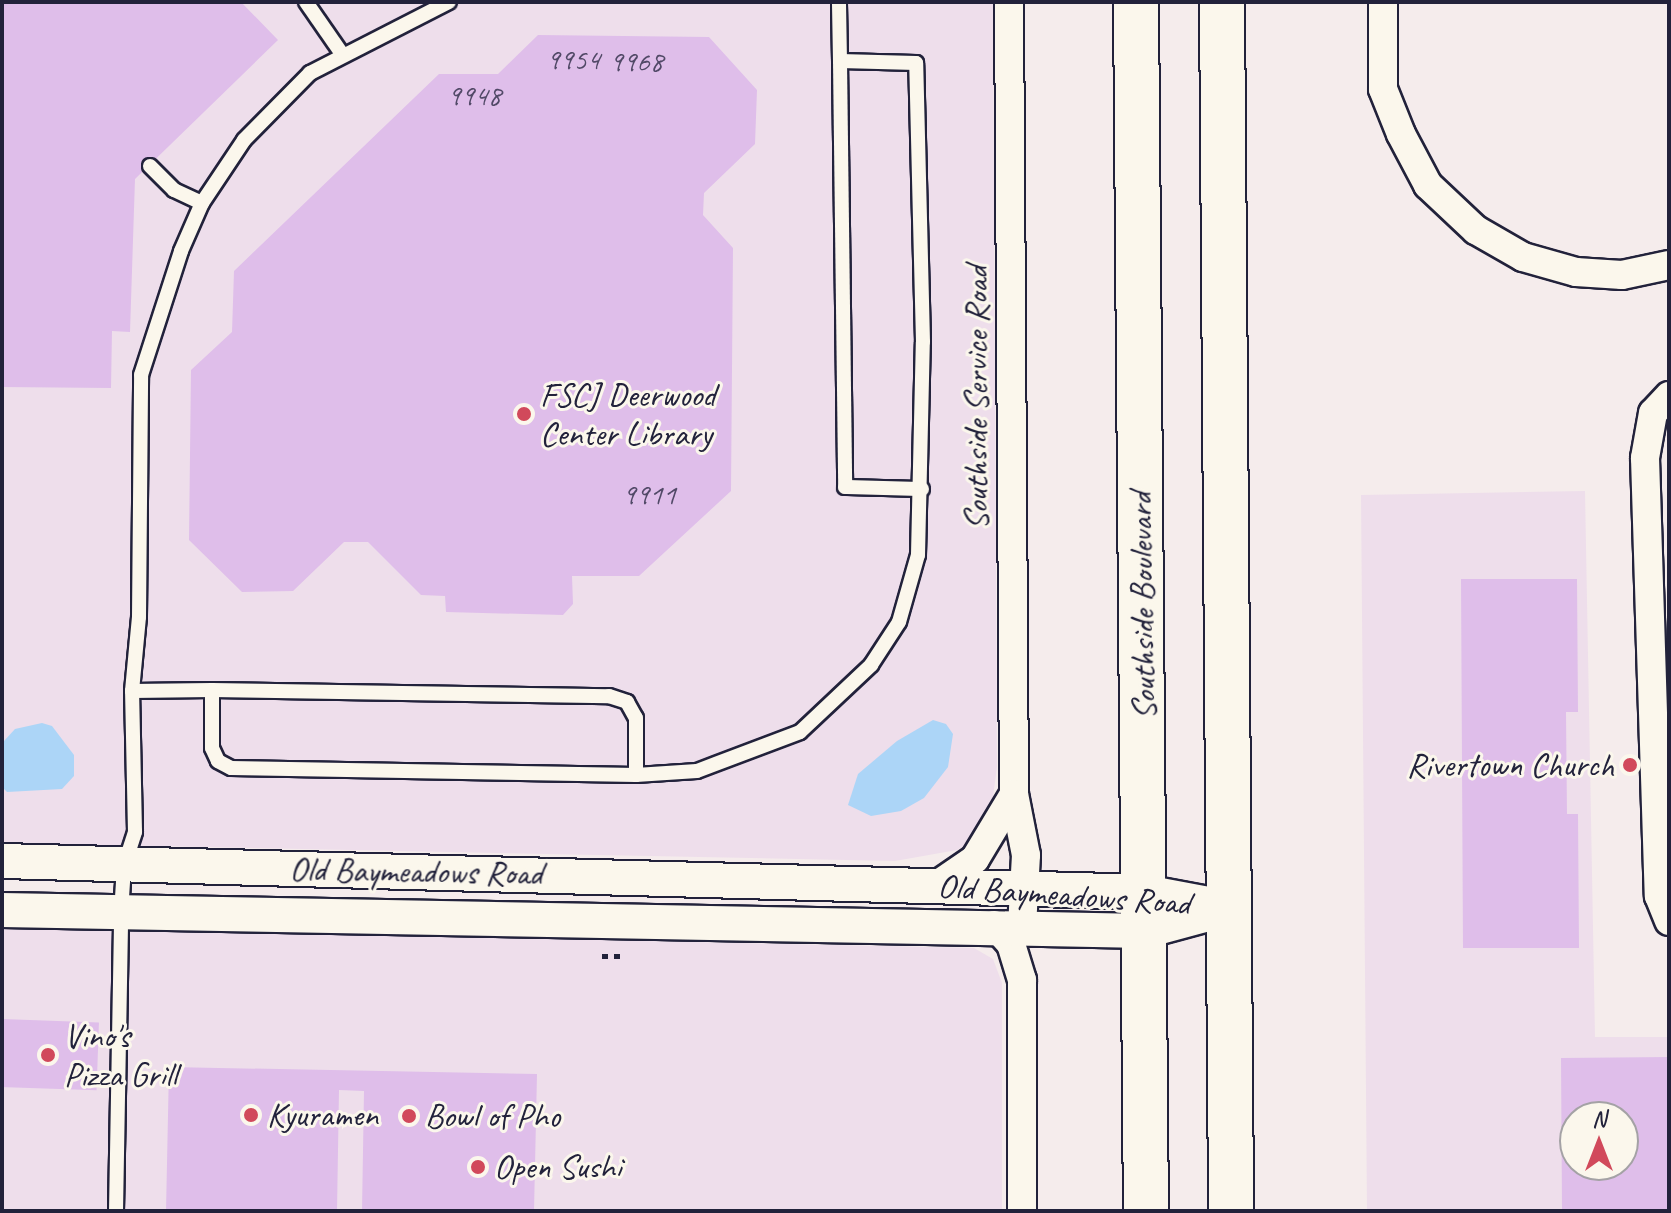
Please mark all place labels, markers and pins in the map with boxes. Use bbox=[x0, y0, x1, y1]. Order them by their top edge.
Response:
place label: FSCJ Deerwood Center Library bbox=[540, 374, 716, 454]
marker: FSCJ Deerwood Center Library bbox=[515, 405, 533, 423]
place label: Rivertown Church bbox=[1405, 745, 1614, 785]
marker: Rivertown Church bbox=[1621, 756, 1639, 774]
place label: Vino's Pizza Grill bbox=[64, 1015, 177, 1094]
marker: Vino's Pizza Grill bbox=[39, 1046, 57, 1064]
place label: Kyuramen bbox=[267, 1095, 378, 1135]
place label: Bowl of Pho bbox=[425, 1096, 560, 1136]
marker: Kyuramen bbox=[242, 1106, 260, 1124]
marker: Bowl of Pho bbox=[400, 1107, 418, 1125]
place label: Open Sushi bbox=[494, 1147, 620, 1187]
marker: Open Sushi bbox=[469, 1158, 487, 1176]

